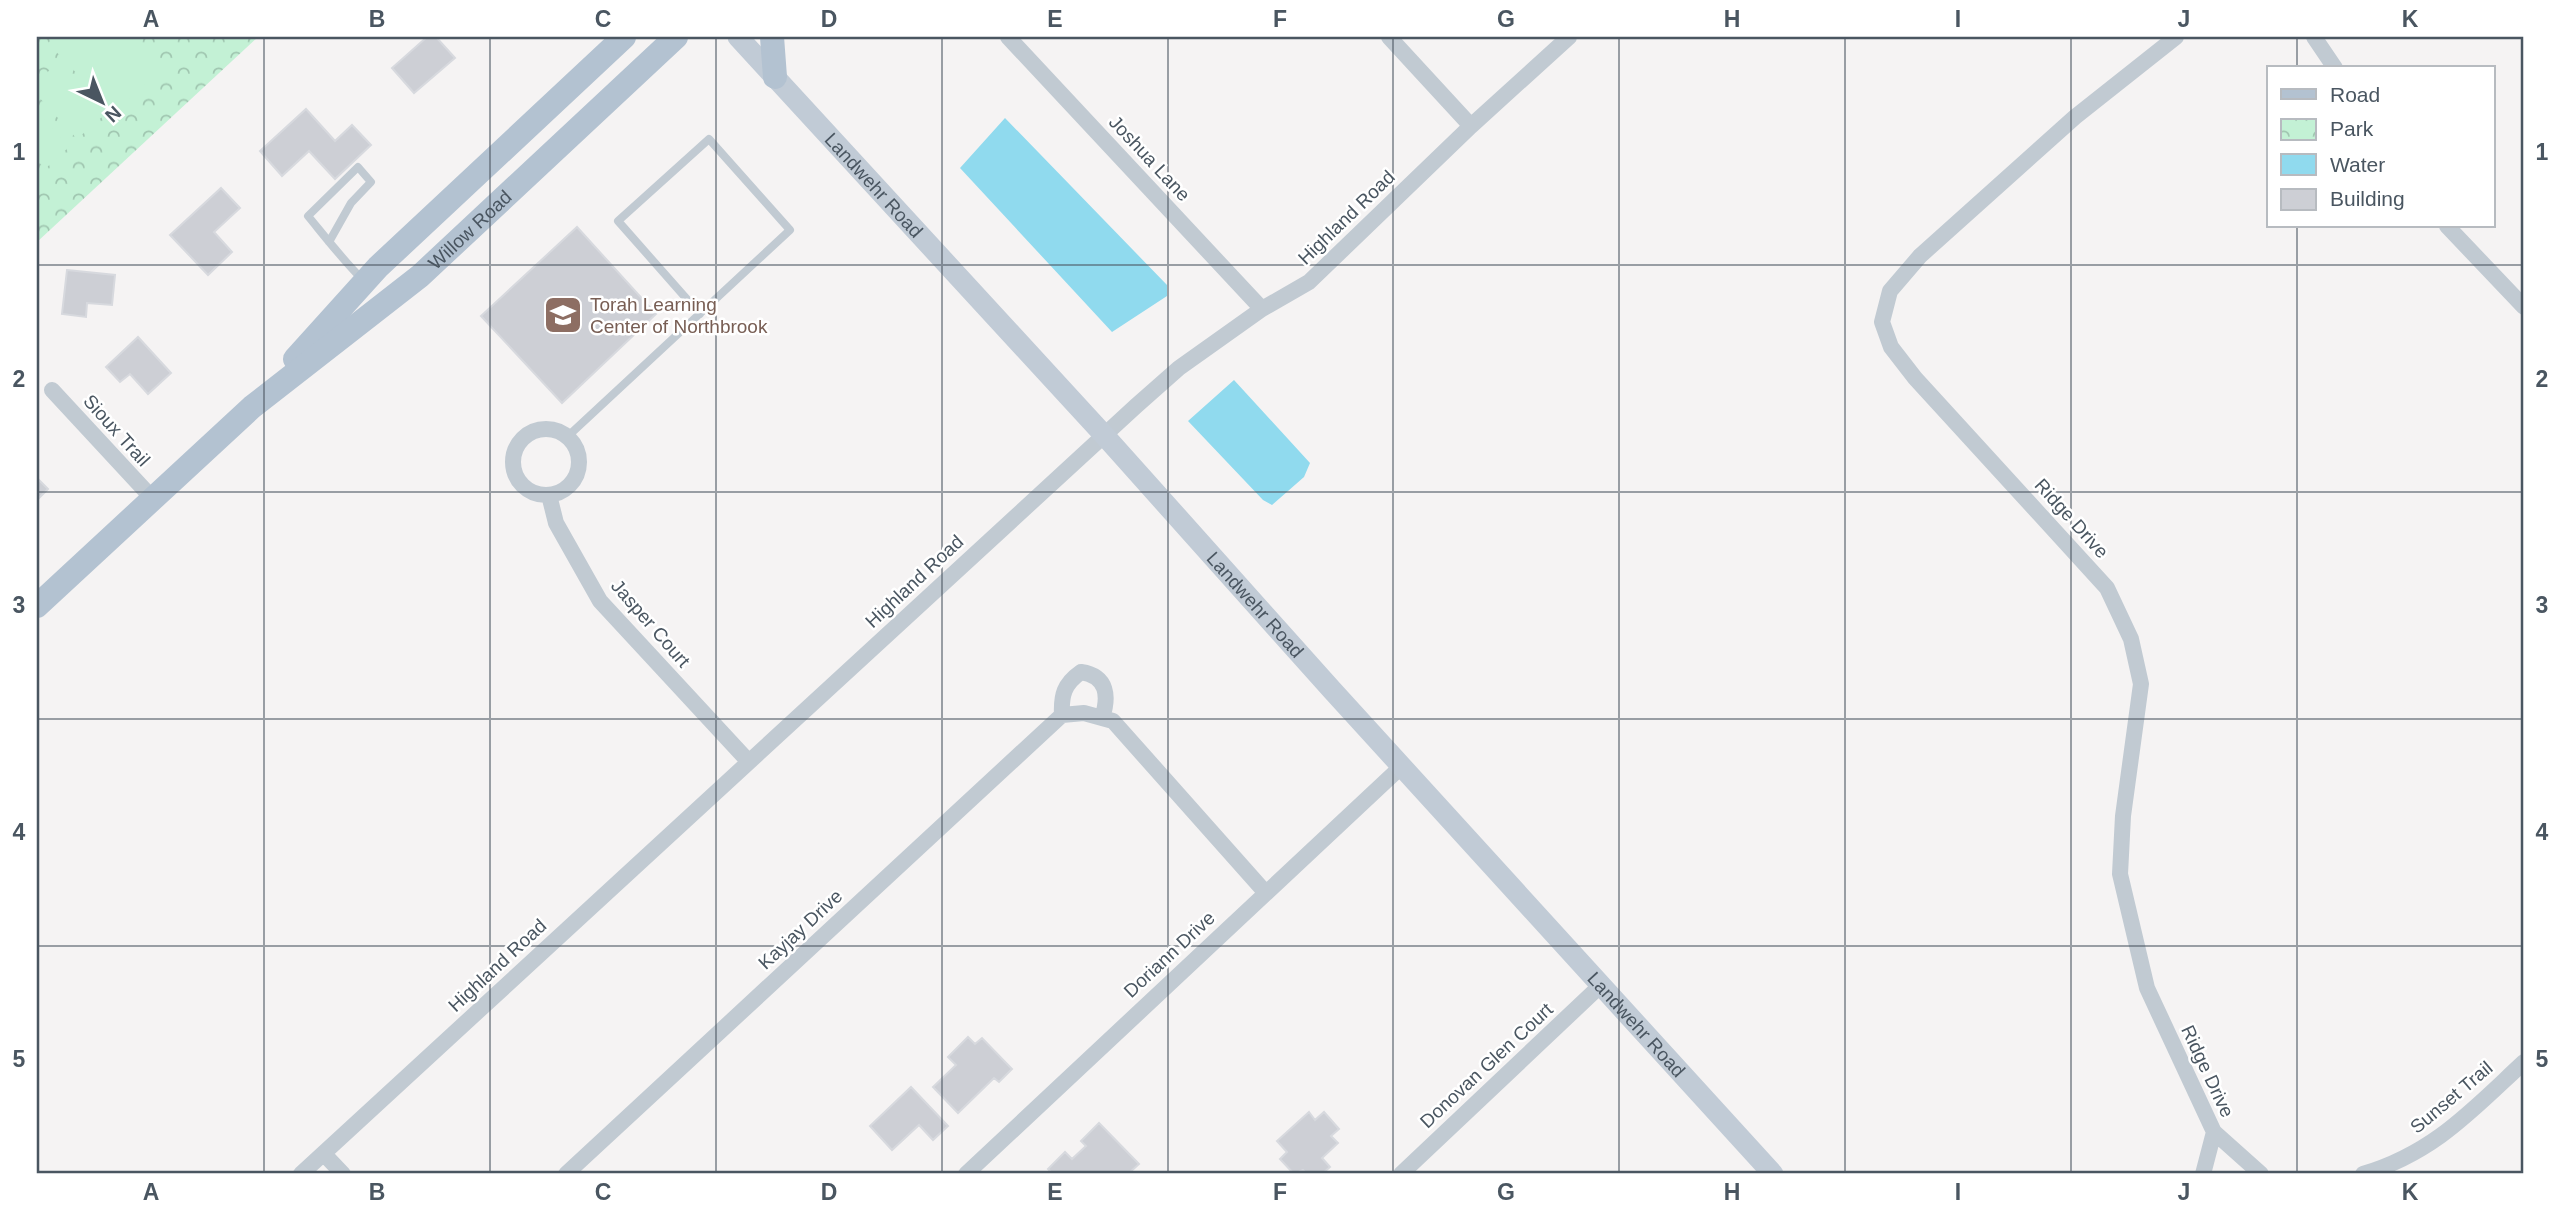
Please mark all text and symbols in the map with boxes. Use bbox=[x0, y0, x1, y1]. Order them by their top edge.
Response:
text: A bbox=[143, 6, 159, 32]
text: B bbox=[369, 6, 385, 32]
text: C bbox=[595, 6, 611, 32]
text: D bbox=[821, 6, 837, 32]
text: E bbox=[1047, 6, 1063, 32]
text: F bbox=[1273, 6, 1287, 32]
text: G bbox=[1497, 6, 1515, 32]
text: H bbox=[1724, 6, 1740, 32]
text: I bbox=[1955, 6, 1961, 32]
text: J bbox=[2178, 6, 2190, 32]
text: K bbox=[2402, 6, 2419, 32]
north arrow bbox=[66, 66, 136, 136]
legend bbox=[2267, 66, 2494, 228]
text: Road bbox=[2330, 83, 2380, 106]
text: N bbox=[101, 102, 125, 126]
street label: Joshua Lane bbox=[1105, 111, 1194, 205]
text: Park bbox=[2330, 117, 2374, 140]
street label: Landwehr Road bbox=[821, 129, 927, 242]
text: 1 bbox=[13, 139, 26, 165]
text: 1 bbox=[2536, 139, 2549, 165]
text: Water bbox=[2330, 153, 2385, 176]
street label: Highland Road bbox=[1294, 166, 1399, 269]
street label: Willow Road bbox=[424, 186, 516, 274]
text: Building bbox=[2330, 187, 2405, 210]
school or university icon: Torah Learning Center of Northbrook bbox=[542, 294, 584, 336]
place label: Torah Learning Center of Northbrook bbox=[590, 294, 768, 337]
text: 2 bbox=[13, 366, 25, 392]
text: 2 bbox=[2536, 366, 2548, 392]
street label: Sioux Trail bbox=[79, 390, 154, 470]
street label: Ridge Drive bbox=[2031, 474, 2113, 562]
street label: Highland Road bbox=[861, 531, 967, 632]
street label: Landwehr Road bbox=[1203, 548, 1308, 662]
street label: Jasper Court bbox=[607, 575, 695, 672]
text: 3 bbox=[13, 592, 25, 618]
text: 3 bbox=[2536, 592, 2548, 618]
text: 4 bbox=[13, 819, 26, 845]
text: 4 bbox=[2536, 819, 2549, 845]
street label: Kayjay Drive bbox=[754, 885, 847, 973]
street label: Doriann Drive bbox=[1120, 907, 1219, 1002]
street label: Highland Road bbox=[444, 915, 550, 1016]
street label: Landwehr Road bbox=[1583, 968, 1689, 1081]
street label: Donovan Glen Court bbox=[1416, 998, 1557, 1132]
street label: Ridge Drive bbox=[2177, 1022, 2238, 1121]
text: 5 bbox=[13, 1046, 26, 1072]
text: 5 bbox=[2536, 1046, 2549, 1072]
street label: Sunset Trail bbox=[2406, 1057, 2496, 1138]
text: A bbox=[143, 1179, 159, 1205]
text: B bbox=[369, 1179, 385, 1205]
text: C bbox=[595, 1179, 611, 1205]
text: D bbox=[821, 1179, 837, 1205]
text: E bbox=[1047, 1179, 1063, 1205]
text: F bbox=[1273, 1179, 1287, 1205]
text: G bbox=[1497, 1179, 1515, 1205]
text: H bbox=[1724, 1179, 1740, 1205]
text: I bbox=[1955, 1179, 1961, 1205]
text: J bbox=[2178, 1179, 2190, 1205]
text: K bbox=[2402, 1179, 2419, 1205]

